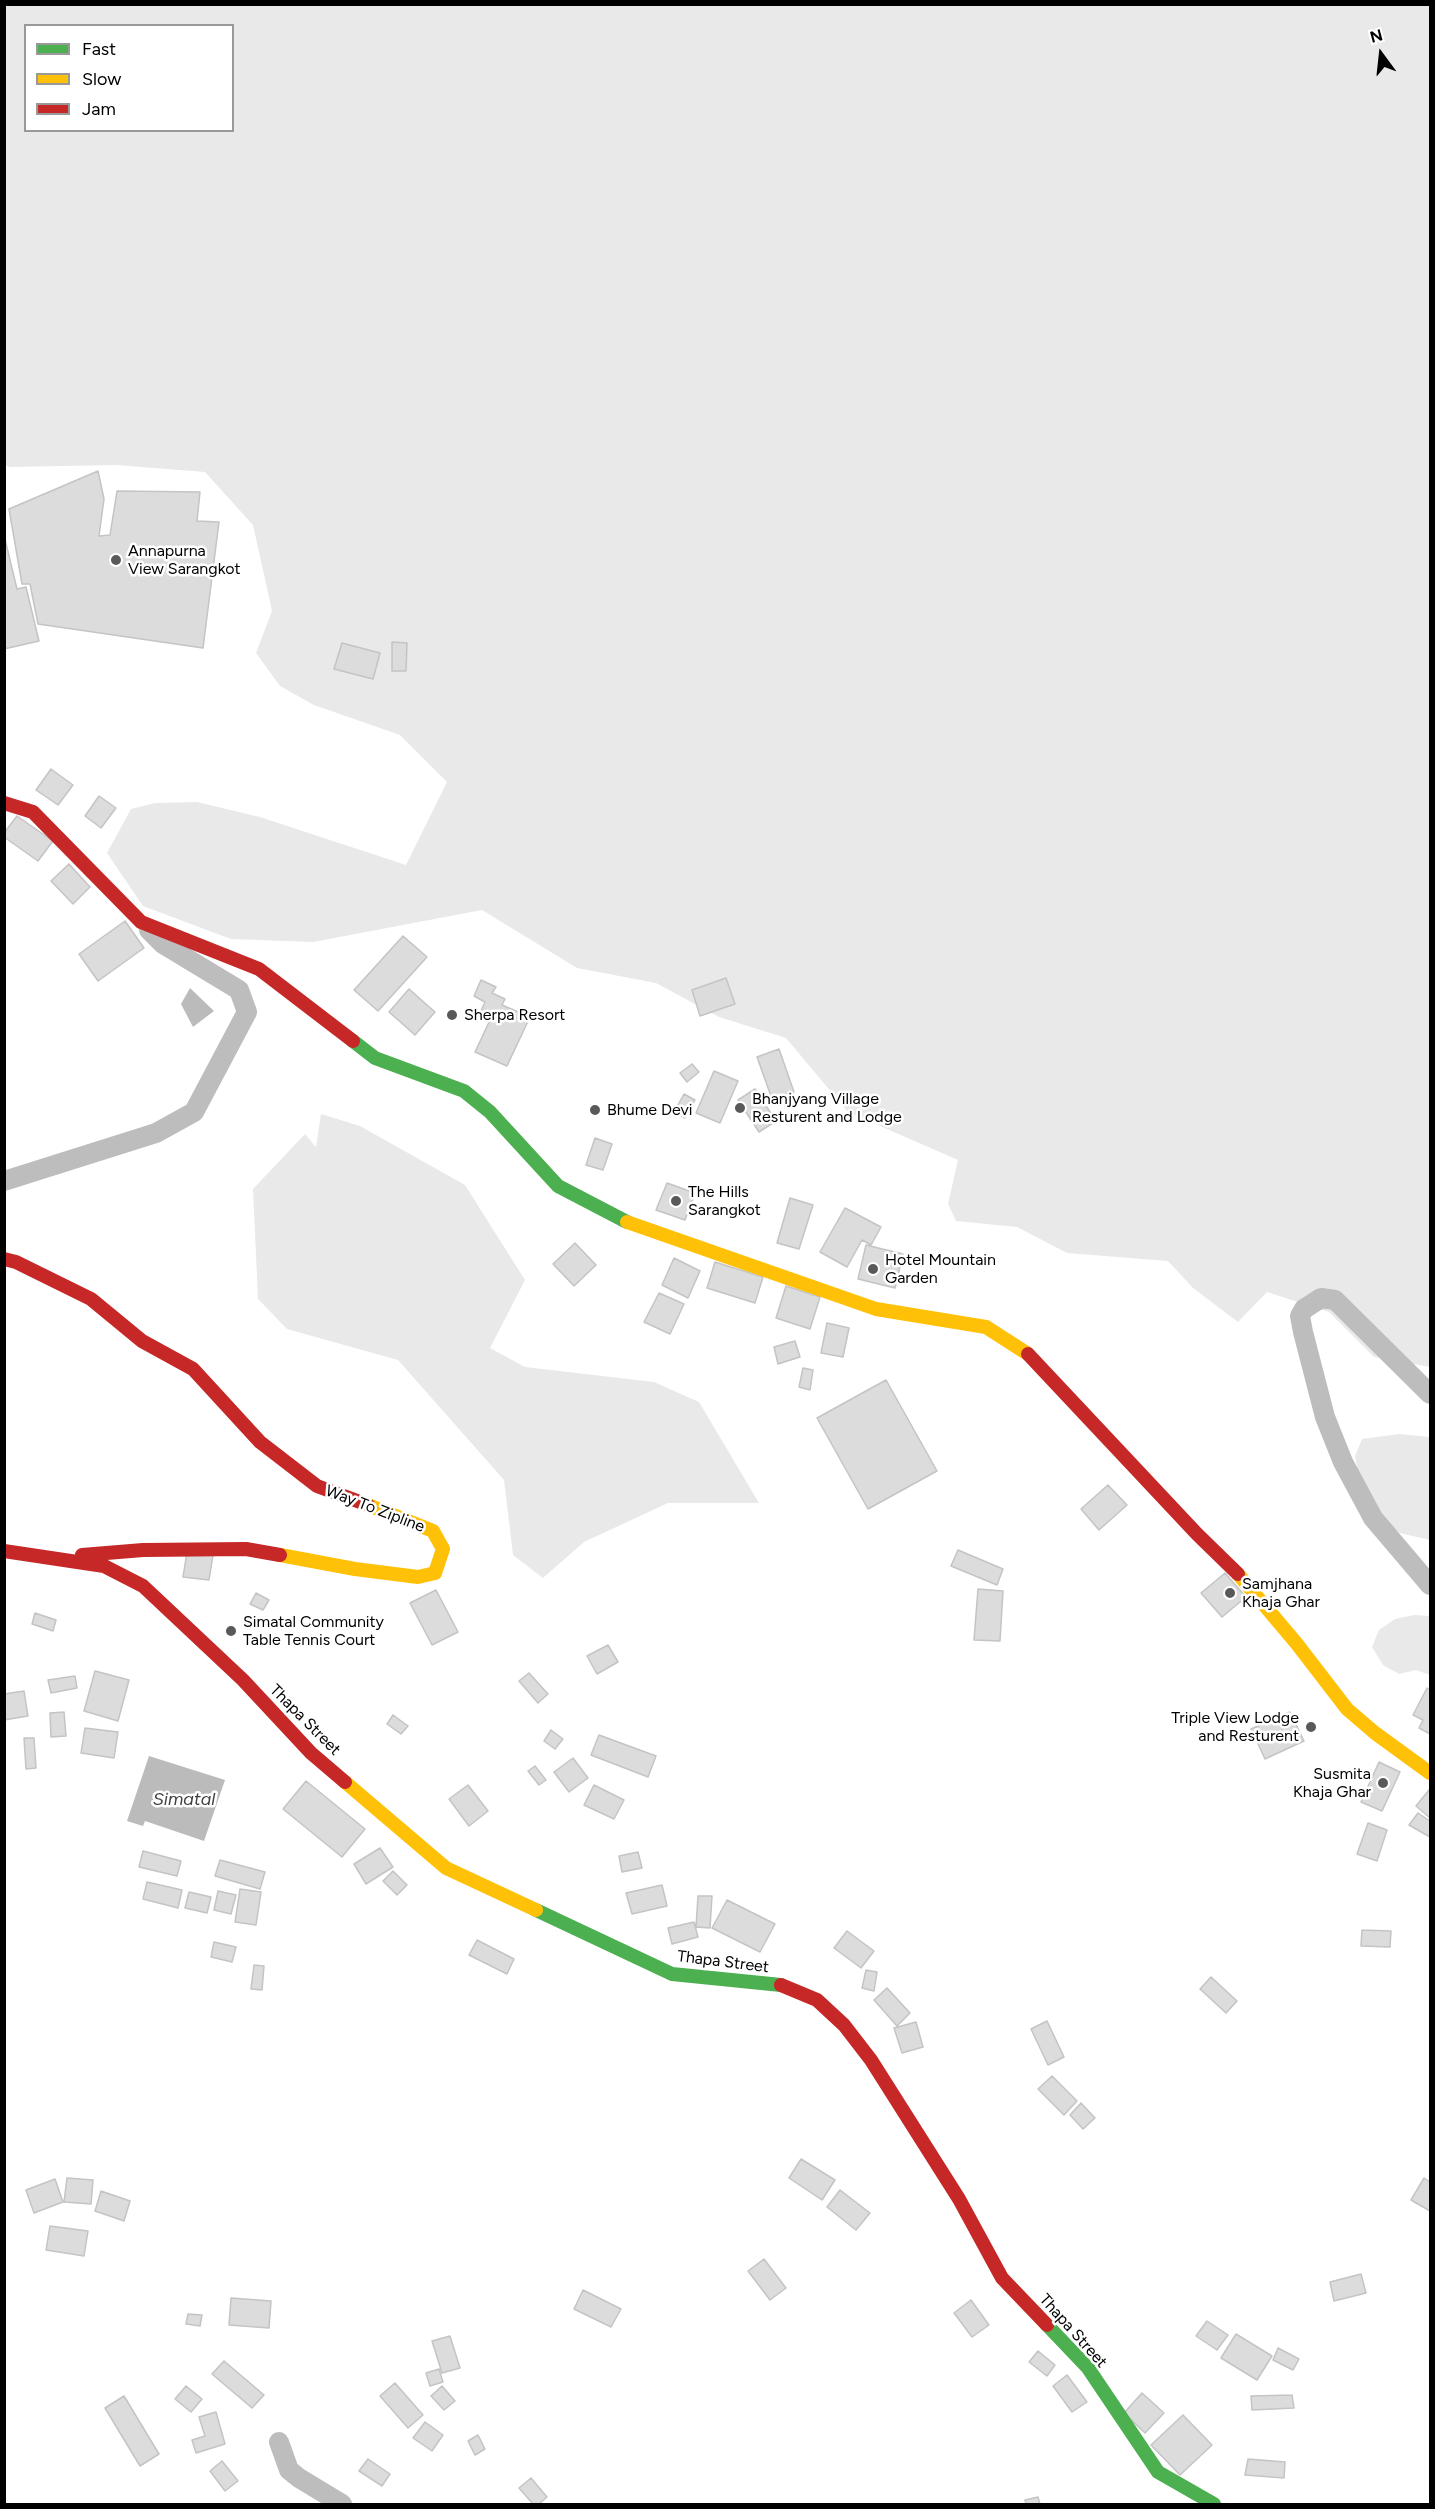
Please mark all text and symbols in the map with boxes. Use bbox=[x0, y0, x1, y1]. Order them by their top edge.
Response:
legend bbox=[24, 24, 234, 132]
north arrow bbox=[1351, 24, 1411, 84]
text: N bbox=[1368, 25, 1385, 47]
text: Fast bbox=[82, 38, 116, 60]
text: Slow bbox=[82, 68, 121, 90]
text: Jam bbox=[82, 98, 116, 120]
place label: Annapurna View Sarangkot bbox=[128, 541, 241, 579]
marker: Annapurna View Sarangkot bbox=[109, 553, 123, 567]
place label: Sherpa Resort bbox=[464, 1005, 565, 1025]
marker: Sherpa Resort bbox=[445, 1008, 459, 1022]
place label: Bhanjyang Village Resturent and Lodge bbox=[752, 1089, 902, 1127]
place label: Bhume Devi bbox=[607, 1100, 692, 1120]
marker: Bhanjyang Village Resturent and Lodge bbox=[733, 1101, 747, 1115]
marker: Bhume Devi bbox=[588, 1103, 602, 1117]
place label: The Hills Sarangkot bbox=[688, 1182, 761, 1220]
marker: The Hills Sarangkot bbox=[669, 1194, 683, 1208]
place label: Hotel Mountain Garden bbox=[885, 1250, 996, 1288]
marker: Hotel Mountain Garden bbox=[866, 1262, 880, 1276]
street label: Way To Zipline bbox=[323, 1481, 427, 1537]
place label: Samjhana Khaja Ghar bbox=[1242, 1574, 1320, 1612]
marker: Samjhana Khaja Ghar bbox=[1223, 1586, 1237, 1600]
place label: Simatal Community Table Tennis Court bbox=[243, 1612, 384, 1650]
marker: Simatal Community Table Tennis Court bbox=[224, 1624, 238, 1638]
street label: Thapa Street bbox=[266, 1681, 344, 1759]
place label: Triple View Lodge and Resturent bbox=[1171, 1708, 1299, 1746]
marker: Triple View Lodge and Resturent bbox=[1304, 1720, 1318, 1734]
place label: Susmita Khaja Ghar bbox=[1293, 1764, 1371, 1802]
marker: Susmita Khaja Ghar bbox=[1376, 1776, 1390, 1790]
water label: Simatal bbox=[153, 1789, 215, 1811]
street label: Thapa Street bbox=[676, 1947, 770, 1977]
street label: Thapa Street bbox=[1035, 2290, 1111, 2372]

